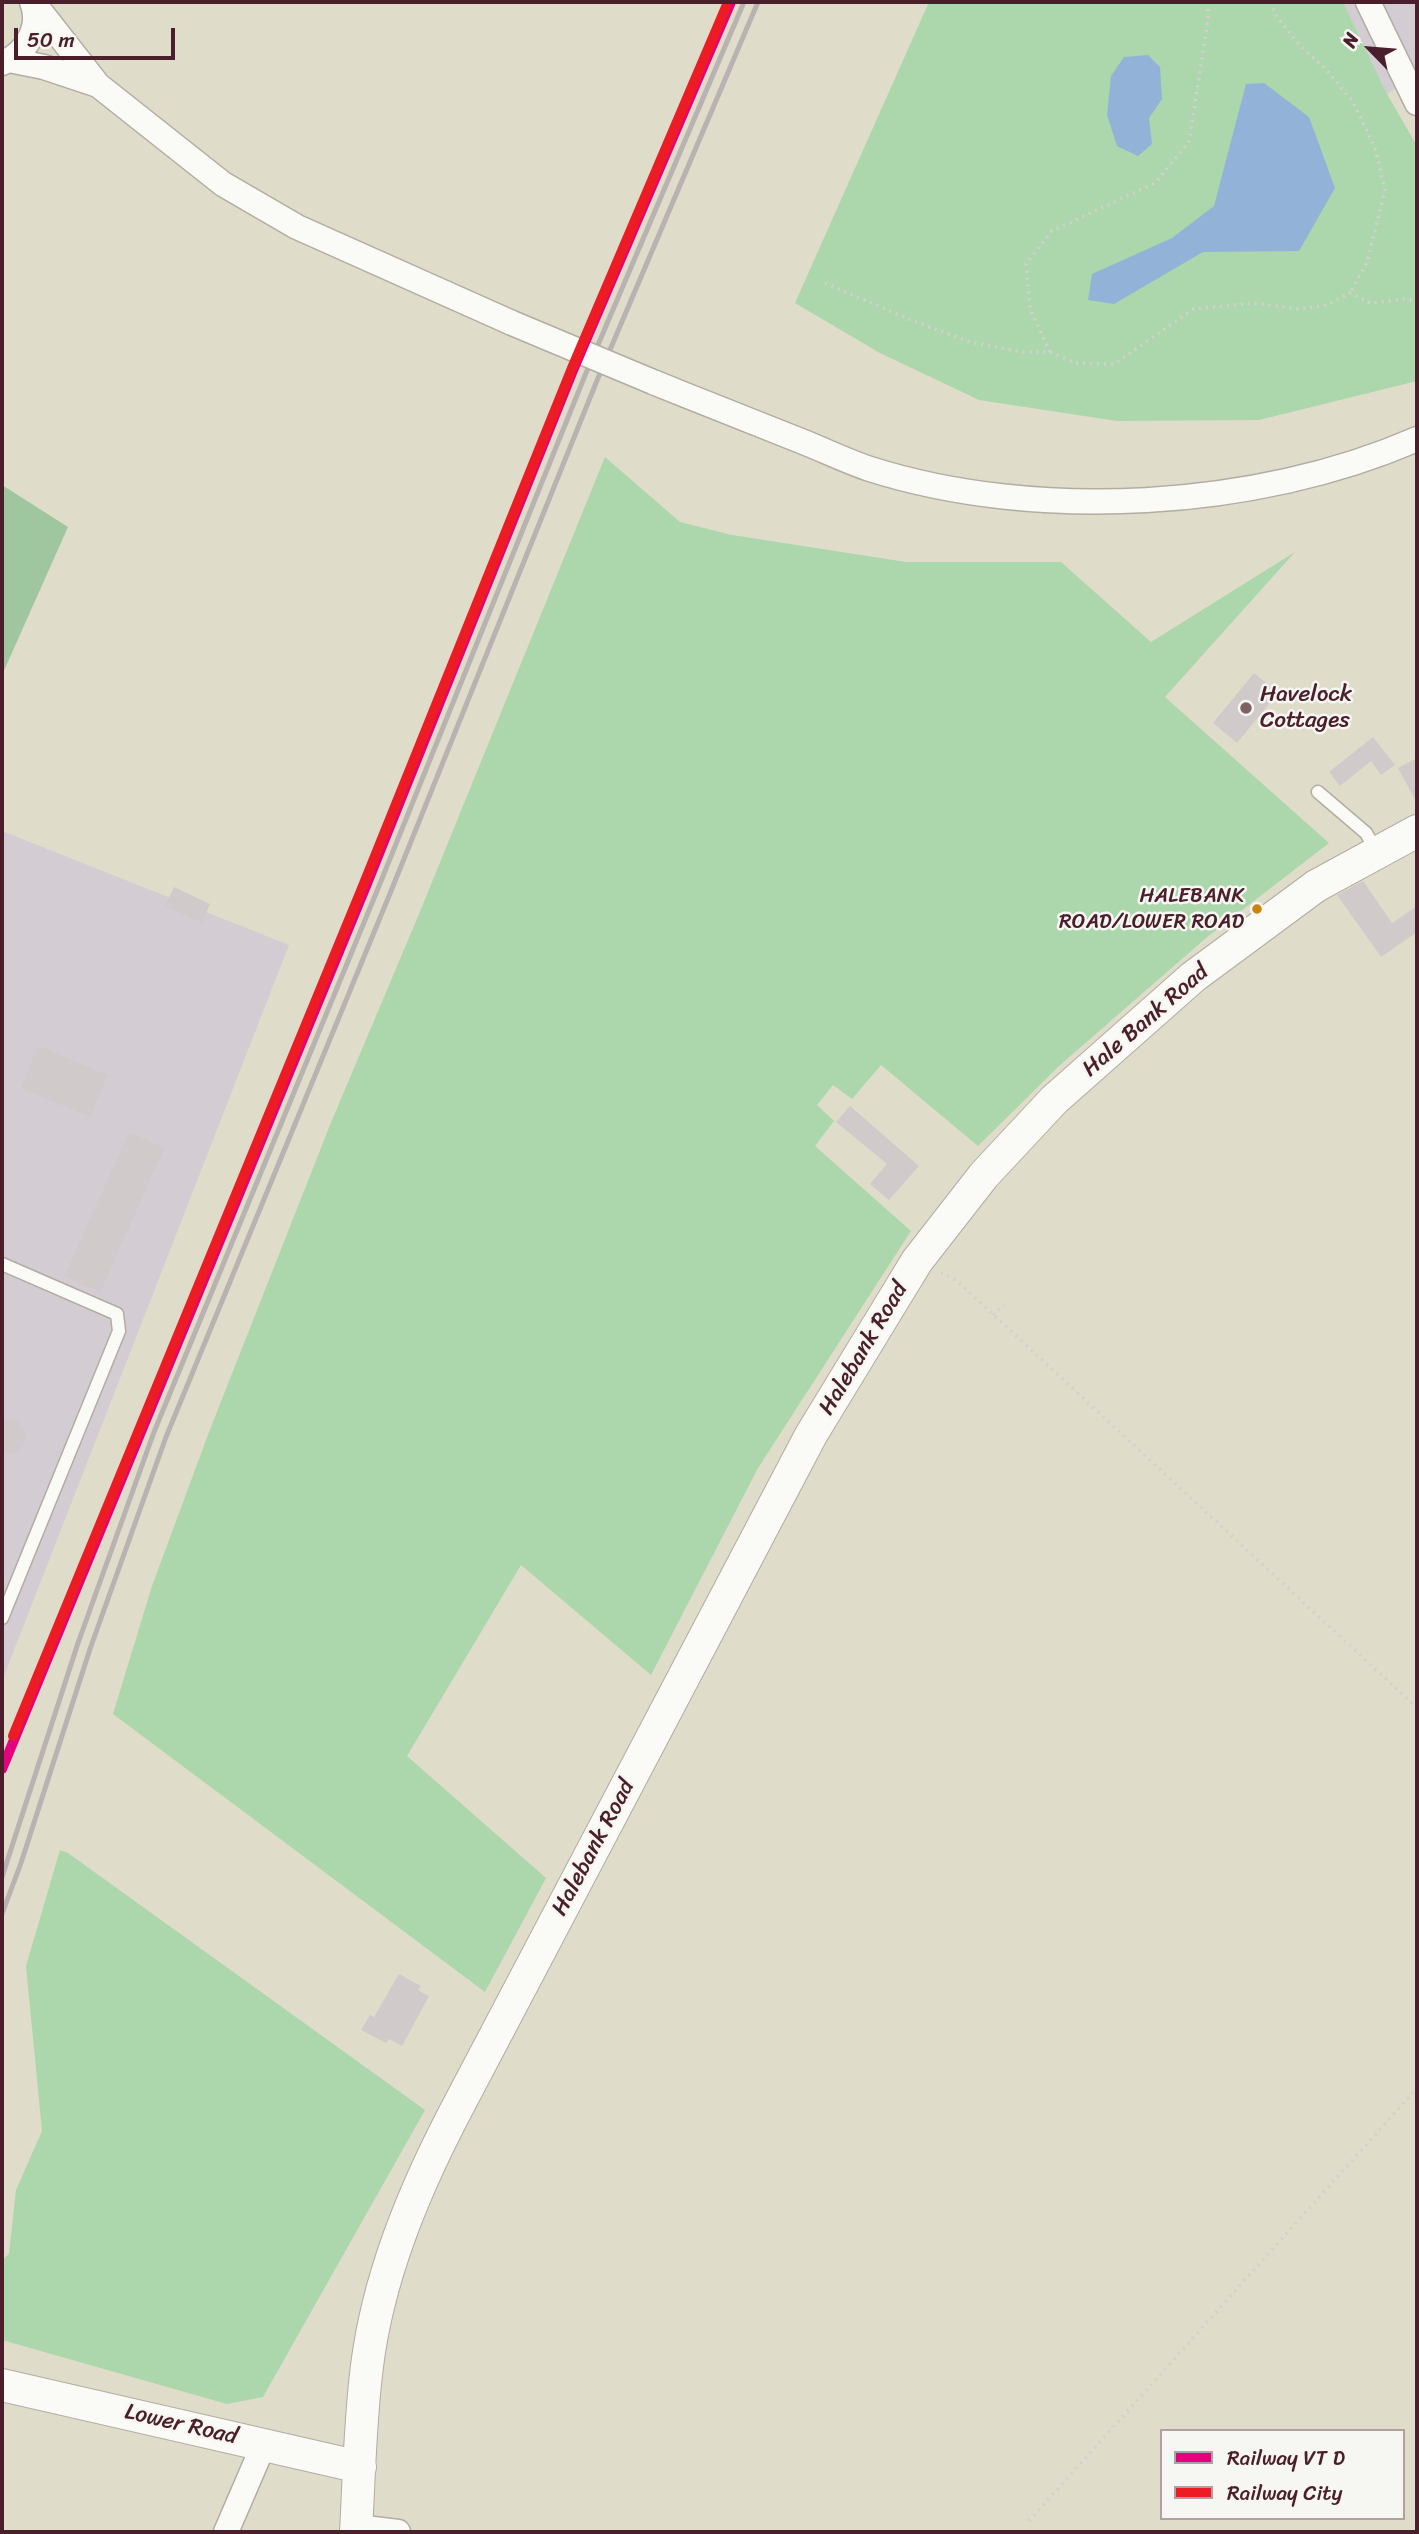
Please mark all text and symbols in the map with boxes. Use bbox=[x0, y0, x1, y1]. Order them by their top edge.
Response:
scale bar bbox=[18, 14, 178, 58]
north arrow bbox=[1335, 14, 1405, 84]
text: 50 m bbox=[27, 21, 75, 59]
text: N bbox=[1333, 27, 1368, 53]
place label: Havelock Cottages bbox=[1260, 681, 1352, 735]
marker: Havelock Cottages bbox=[1238, 700, 1254, 716]
place label: HALEBANK ROAD/LOWER ROAD bbox=[1059, 884, 1244, 934]
marker: HALEBANK ROAD/LOWER ROAD bbox=[1250, 902, 1264, 916]
street label: Hale Bank Road bbox=[1077, 959, 1215, 1083]
street label: Halebank Road bbox=[814, 1278, 914, 1420]
street label: Halebank Road bbox=[547, 1775, 641, 1921]
street label: Lower Road bbox=[122, 2399, 240, 2451]
legend bbox=[1160, 2429, 1405, 2520]
text: Railway VT D bbox=[1227, 2439, 1345, 2477]
text: Railway City bbox=[1227, 2474, 1342, 2512]

